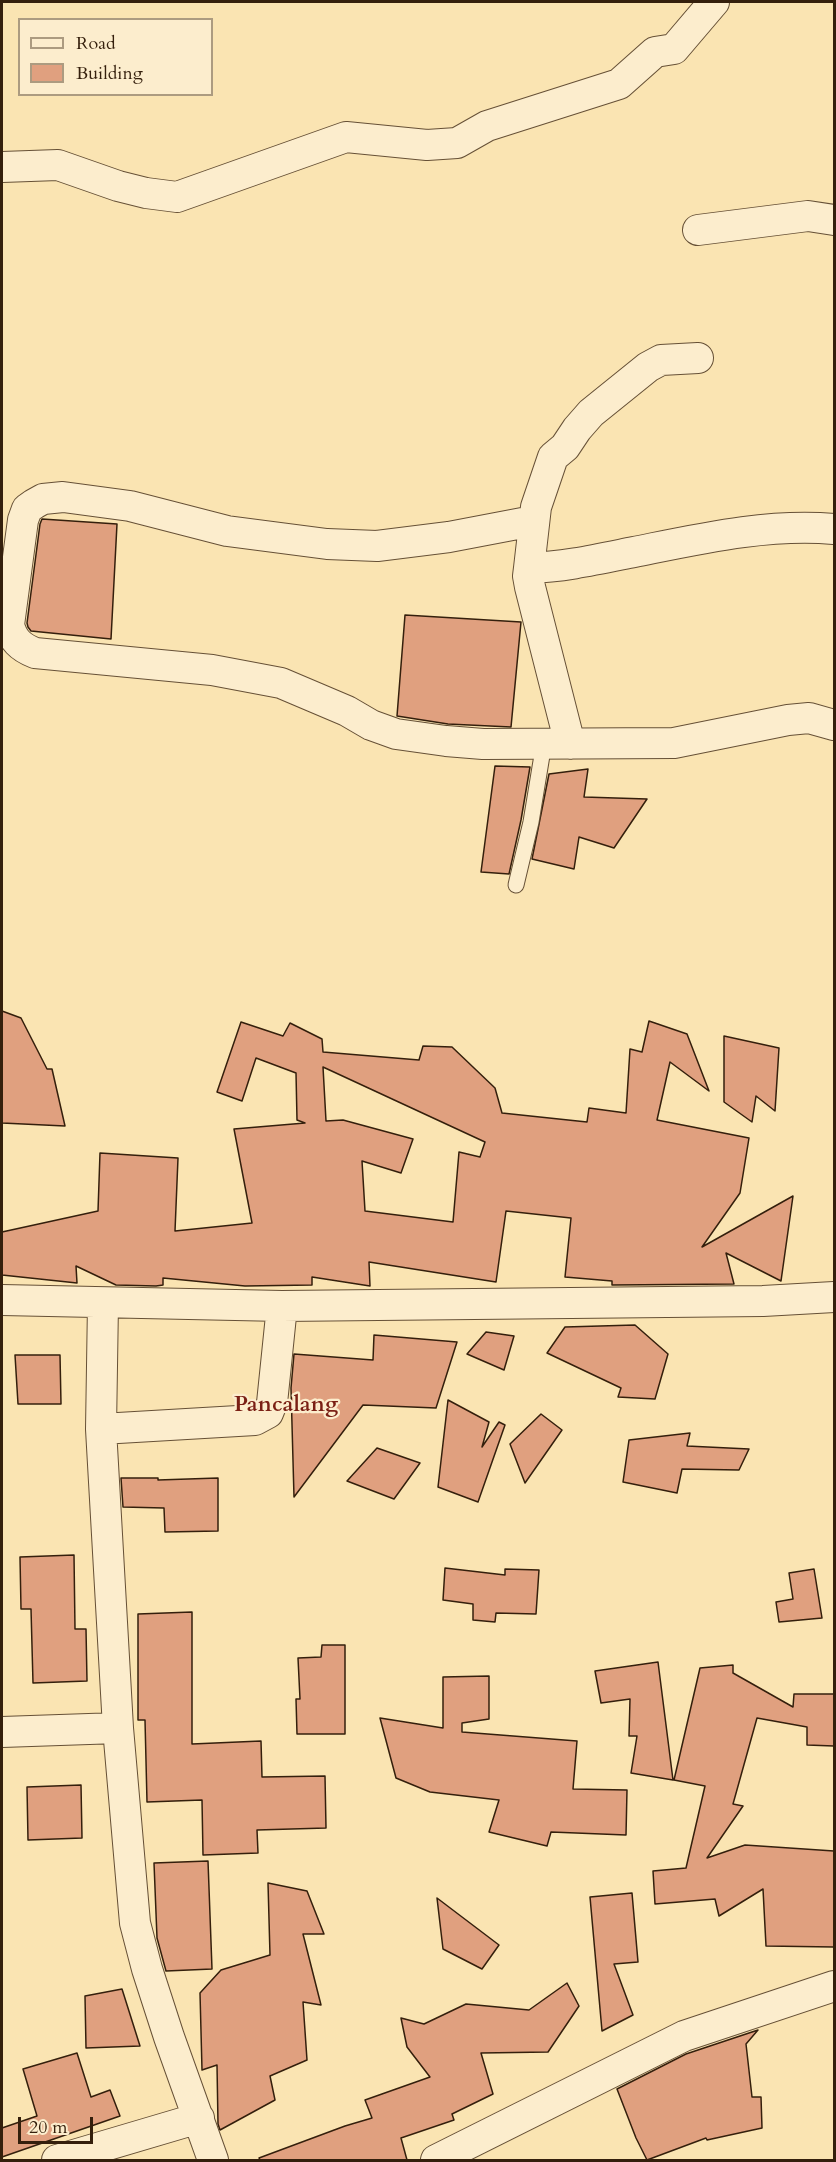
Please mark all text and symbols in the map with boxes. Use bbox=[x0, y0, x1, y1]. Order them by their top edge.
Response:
legend bbox=[18, 18, 213, 96]
text: Road bbox=[76, 31, 116, 56]
text: Building bbox=[76, 61, 143, 86]
district label: Pancalang bbox=[234, 1393, 338, 1419]
scale bar bbox=[21, 2105, 96, 2143]
text: 20 m bbox=[29, 2115, 68, 2140]

